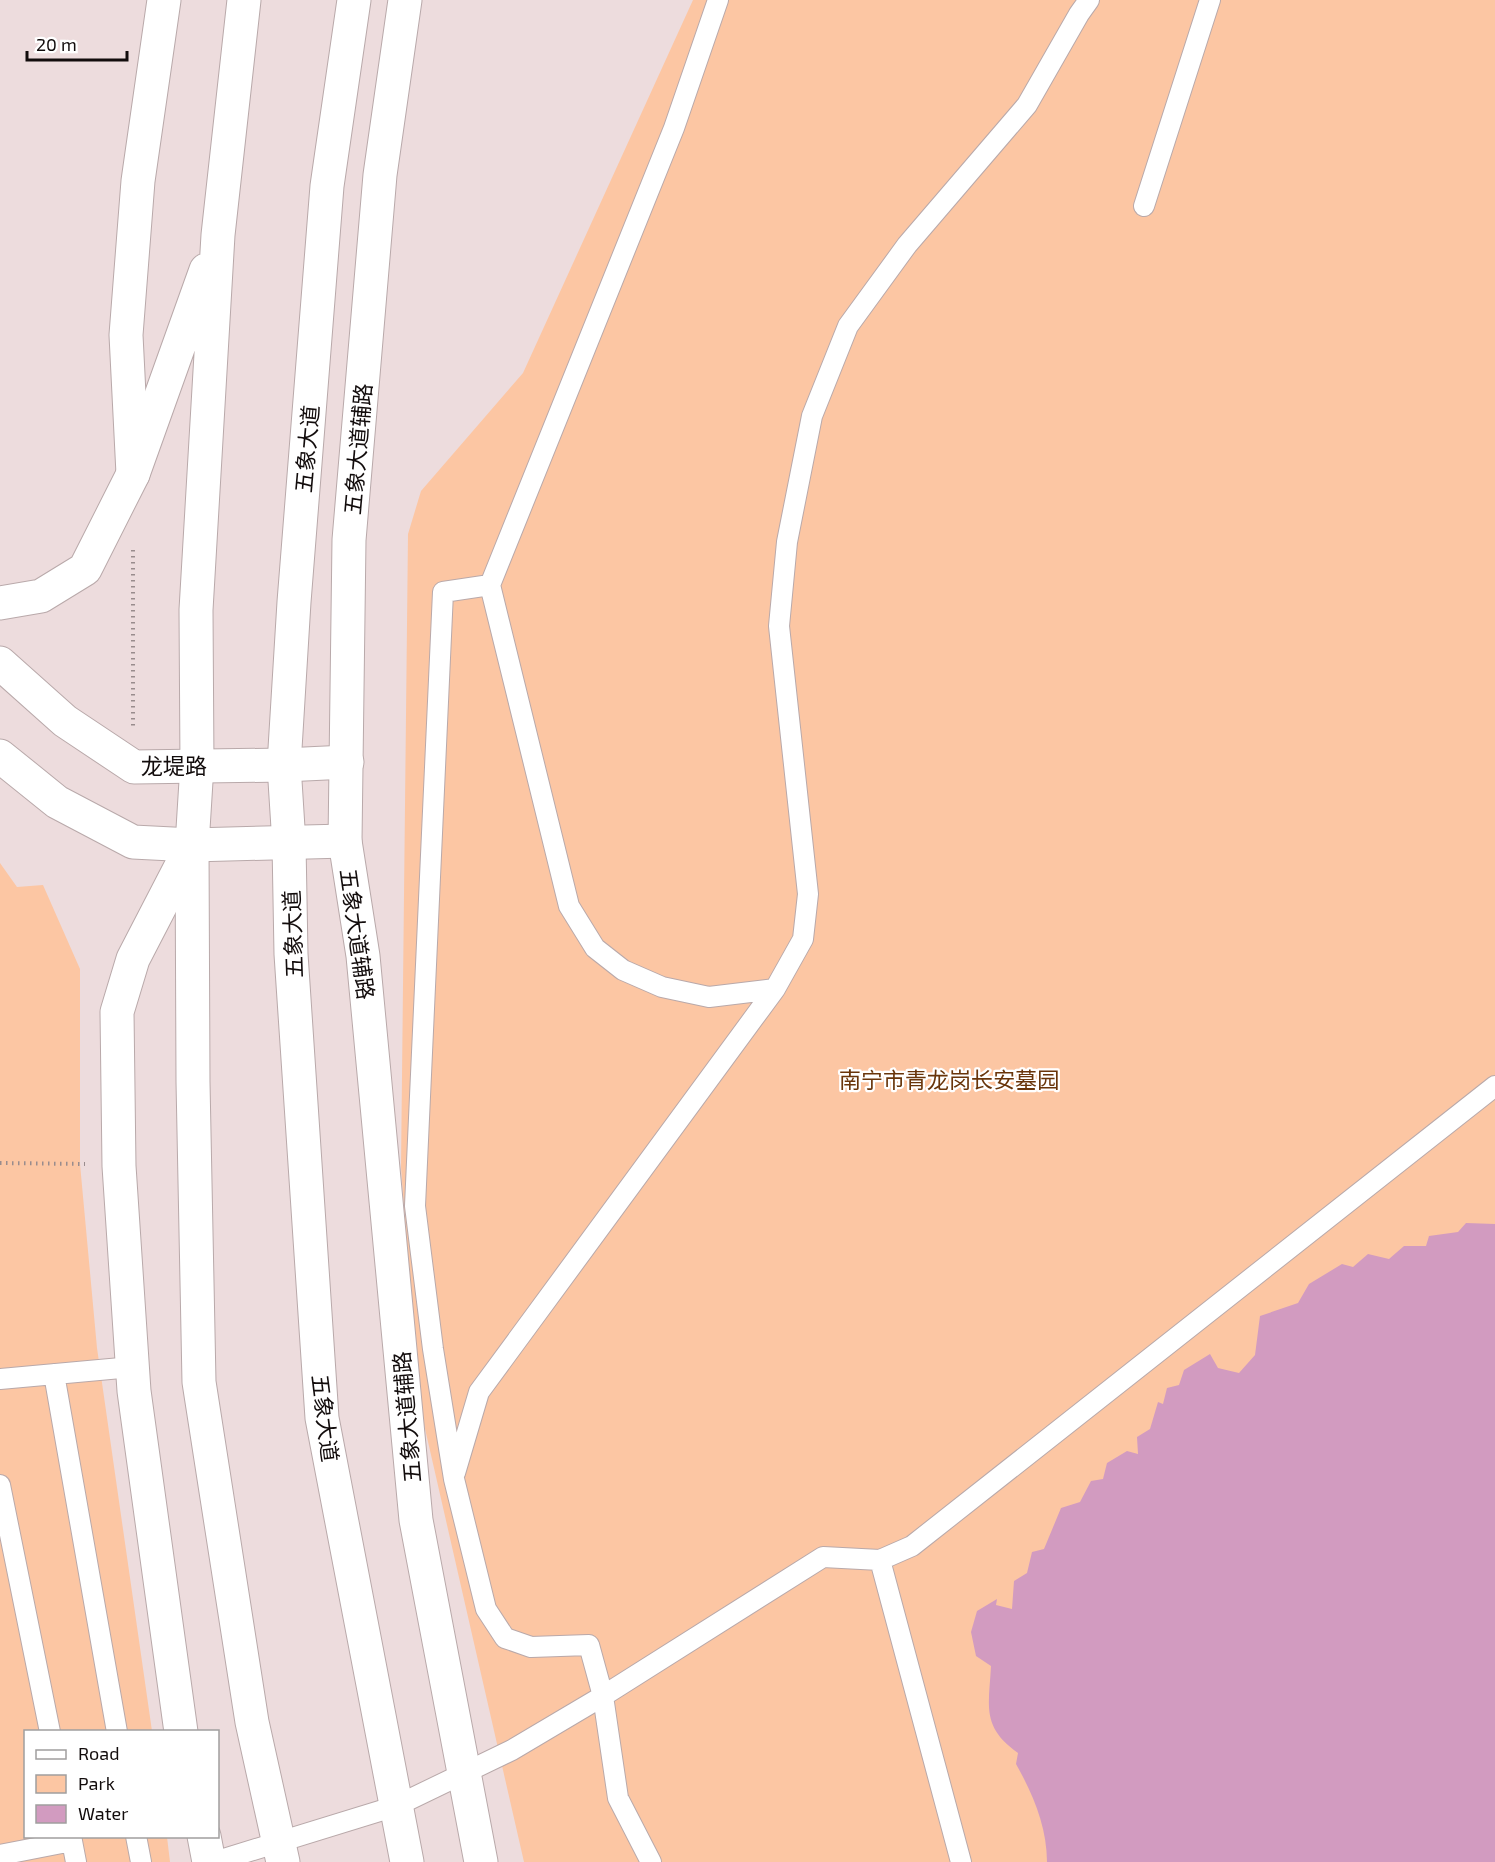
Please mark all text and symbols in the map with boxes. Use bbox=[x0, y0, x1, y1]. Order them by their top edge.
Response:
scale bar bbox=[27, 24, 128, 62]
text: 20 m bbox=[36, 33, 77, 55]
street label: 五象大道辅路 bbox=[338, 382, 376, 516]
street label: 五象大道 bbox=[289, 404, 323, 494]
street label: 龙堤路 bbox=[141, 752, 207, 778]
street label: 五象大道辅路 bbox=[336, 867, 380, 1001]
street label: 五象大道 bbox=[277, 890, 307, 978]
park label: 南宁市青龙岗长安墓园 bbox=[839, 1066, 1059, 1092]
street label: 五象大道辅路 bbox=[387, 1350, 425, 1484]
street label: 五象大道 bbox=[308, 1373, 344, 1463]
legend bbox=[24, 1730, 219, 1838]
text: Road bbox=[78, 1742, 119, 1764]
text: Park bbox=[78, 1772, 115, 1794]
text: Water bbox=[78, 1802, 128, 1824]

